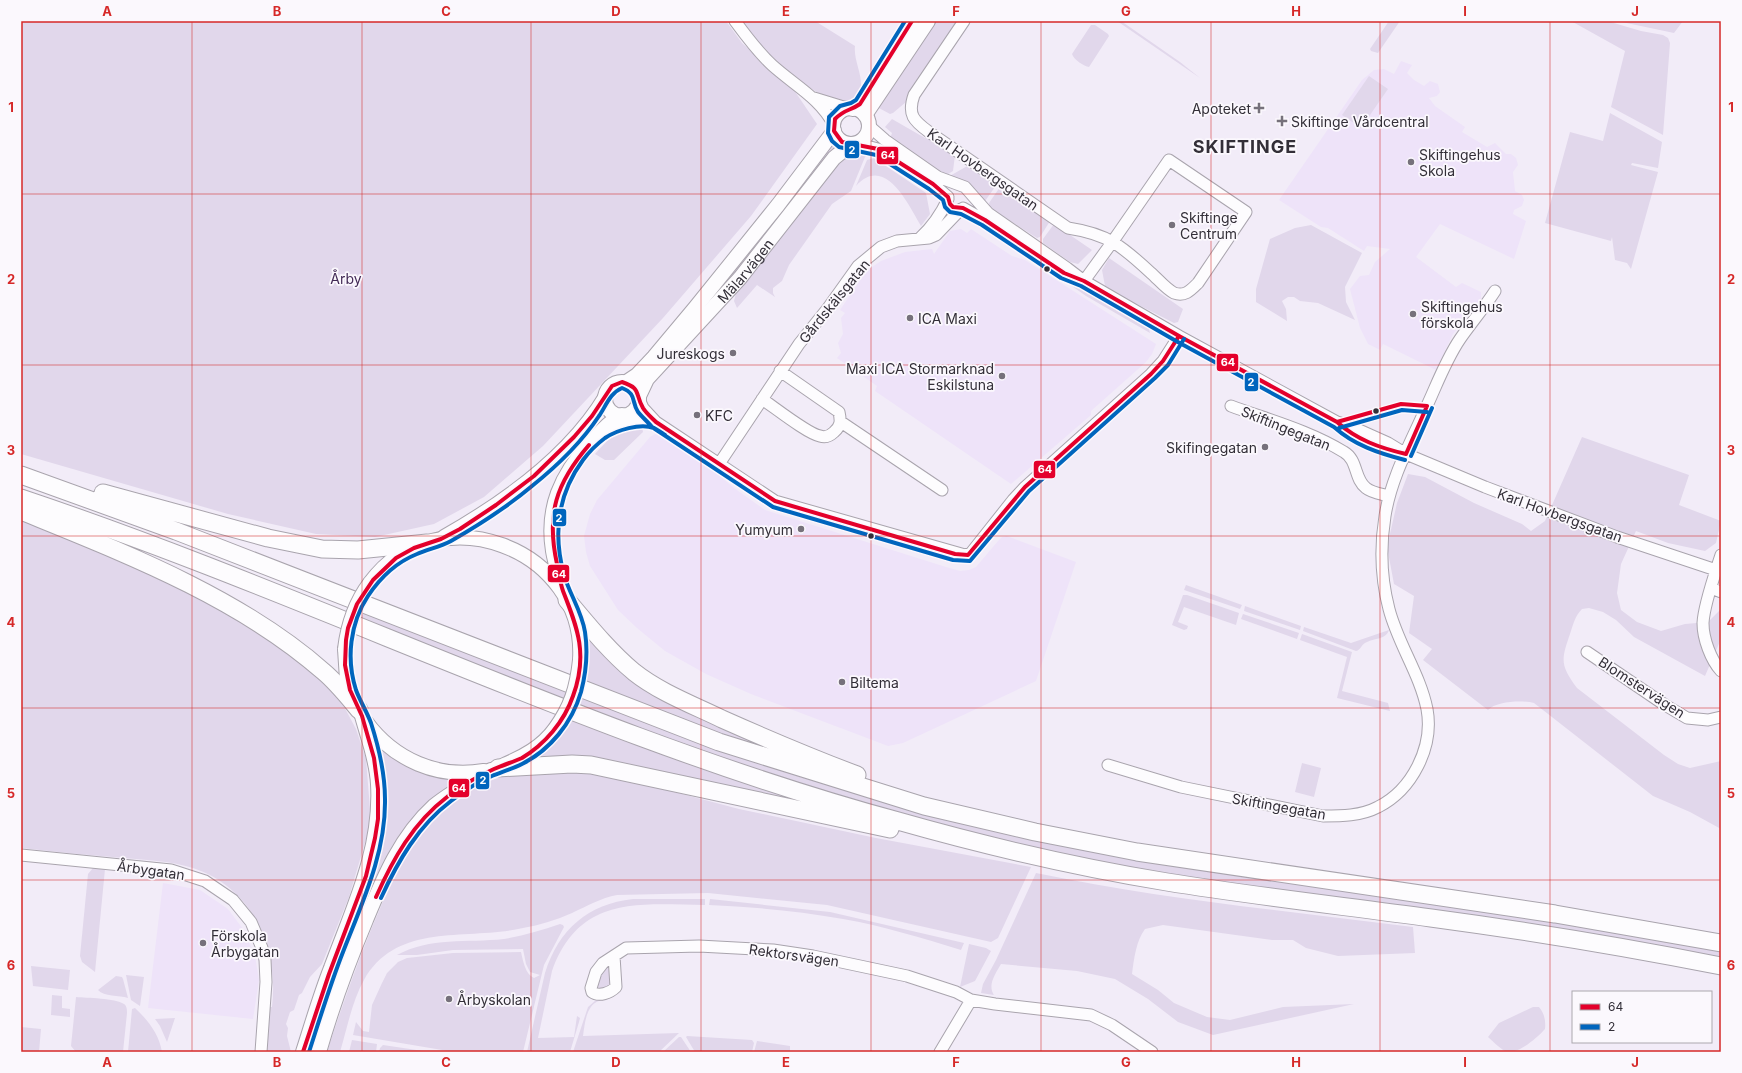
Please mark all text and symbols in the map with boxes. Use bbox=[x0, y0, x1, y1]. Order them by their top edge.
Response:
text: A bbox=[102, 3, 112, 19]
text: B bbox=[273, 3, 282, 19]
text: C bbox=[441, 3, 451, 19]
text: D bbox=[611, 3, 621, 19]
text: E bbox=[782, 3, 790, 19]
text: F bbox=[952, 3, 960, 19]
text: G bbox=[1121, 3, 1131, 19]
text: H bbox=[1291, 3, 1301, 19]
text: I bbox=[1463, 3, 1467, 19]
text: J bbox=[1631, 3, 1639, 19]
text: 1 bbox=[8, 99, 14, 115]
text: 1 bbox=[1728, 99, 1734, 115]
place label: Apoteket bbox=[1192, 100, 1251, 117]
marker: Apoteket bbox=[1254, 103, 1264, 113]
place label: Skiftinge Vårdcentral bbox=[1291, 113, 1429, 130]
marker: Skiftinge Vårdcentral bbox=[1276, 115, 1288, 127]
street label: Karl Hovbergsgatan bbox=[924, 124, 1042, 214]
district label: SKIFTINGE bbox=[1193, 136, 1297, 157]
line badge: 2 bbox=[844, 140, 860, 159]
text: 2 bbox=[849, 143, 856, 157]
line badge: 64 bbox=[876, 146, 899, 165]
place label: Skiftingehus Skola bbox=[1419, 146, 1501, 179]
text: 64 bbox=[881, 148, 895, 162]
marker: Skiftingehus Skola bbox=[1406, 157, 1416, 167]
place label: Skiftinge Centrum bbox=[1180, 209, 1238, 242]
marker: Skiftinge Centrum bbox=[1167, 220, 1177, 230]
street label: Mälarvägen bbox=[713, 235, 776, 306]
street label: Gårdskälsgatan bbox=[795, 256, 873, 346]
unlabelled marker bbox=[1042, 264, 1052, 274]
park label: Årby bbox=[330, 269, 362, 287]
text: 2 bbox=[7, 271, 15, 287]
text: 2 bbox=[1727, 271, 1735, 287]
place label: Skiftingehus förskola bbox=[1421, 298, 1503, 331]
marker: Skiftingehus förskola bbox=[1408, 309, 1418, 319]
place label: ICA Maxi bbox=[918, 310, 977, 327]
marker: ICA Maxi bbox=[905, 313, 915, 323]
place label: Jureskogs bbox=[656, 345, 725, 362]
marker: Jureskogs bbox=[728, 348, 738, 358]
line badge: 64 bbox=[1216, 353, 1239, 372]
text: 64 bbox=[1221, 355, 1235, 369]
place label: Maxi ICA Stormarknad Eskilstuna bbox=[846, 360, 994, 393]
marker: Maxi ICA Stormarknad Eskilstuna bbox=[997, 371, 1007, 381]
line badge: 2 bbox=[1244, 372, 1259, 392]
text: 2 bbox=[1248, 375, 1255, 389]
street label: Skiftingegatan bbox=[1239, 402, 1333, 454]
unlabelled marker bbox=[1371, 406, 1381, 416]
place label: KFC bbox=[705, 407, 733, 424]
marker: KFC bbox=[692, 410, 702, 420]
place label: Skifingegatan bbox=[1166, 439, 1257, 456]
text: 3 bbox=[7, 442, 15, 458]
marker: Skifingegatan bbox=[1260, 442, 1270, 452]
text: 3 bbox=[1727, 442, 1735, 458]
line badge: 64 bbox=[1033, 460, 1056, 479]
text: 64 bbox=[1038, 462, 1052, 476]
street label: Karl Hovbergsgatan bbox=[1495, 485, 1625, 545]
line badge: 2 bbox=[552, 508, 567, 527]
text: 2 bbox=[556, 511, 563, 525]
place label: Yumyum bbox=[735, 521, 793, 538]
marker: Yumyum bbox=[796, 524, 806, 534]
unlabelled marker bbox=[866, 531, 876, 541]
line badge: 64 bbox=[547, 564, 570, 583]
text: 64 bbox=[552, 567, 566, 581]
text: 4 bbox=[7, 614, 16, 630]
text: 4 bbox=[1727, 614, 1736, 630]
street label: Blomstervägen bbox=[1596, 653, 1688, 721]
place label: Biltema bbox=[850, 674, 899, 691]
marker: Biltema bbox=[837, 677, 847, 687]
line badge: 2 bbox=[475, 771, 490, 790]
text: 2 bbox=[480, 773, 487, 787]
line badge: 64 bbox=[448, 778, 470, 798]
text: 64 bbox=[452, 781, 466, 795]
text: 5 bbox=[7, 785, 15, 801]
text: 5 bbox=[1727, 785, 1735, 801]
street label: Skiftingegatan bbox=[1231, 789, 1327, 823]
street label: Årbygatan bbox=[116, 856, 186, 883]
place label: Förskola Årbygatan bbox=[211, 927, 279, 960]
marker: Förskola Årbygatan bbox=[198, 938, 208, 948]
street label: Rektorsvägen bbox=[748, 940, 840, 970]
text: 6 bbox=[7, 957, 15, 973]
text: 6 bbox=[1727, 957, 1735, 973]
place label: Årbyskolan bbox=[457, 990, 531, 1008]
legend bbox=[1572, 991, 1712, 1043]
marker: Årbyskolan bbox=[444, 994, 454, 1004]
text: 64 bbox=[1608, 999, 1623, 1014]
text: 2 bbox=[1608, 1019, 1615, 1034]
text: A bbox=[102, 1054, 112, 1070]
text: B bbox=[273, 1054, 282, 1070]
text: C bbox=[441, 1054, 451, 1070]
text: D bbox=[611, 1054, 621, 1070]
text: E bbox=[782, 1054, 790, 1070]
text: F bbox=[952, 1054, 960, 1070]
text: G bbox=[1121, 1054, 1131, 1070]
text: H bbox=[1291, 1054, 1301, 1070]
text: I bbox=[1463, 1054, 1467, 1070]
text: J bbox=[1631, 1054, 1639, 1070]

